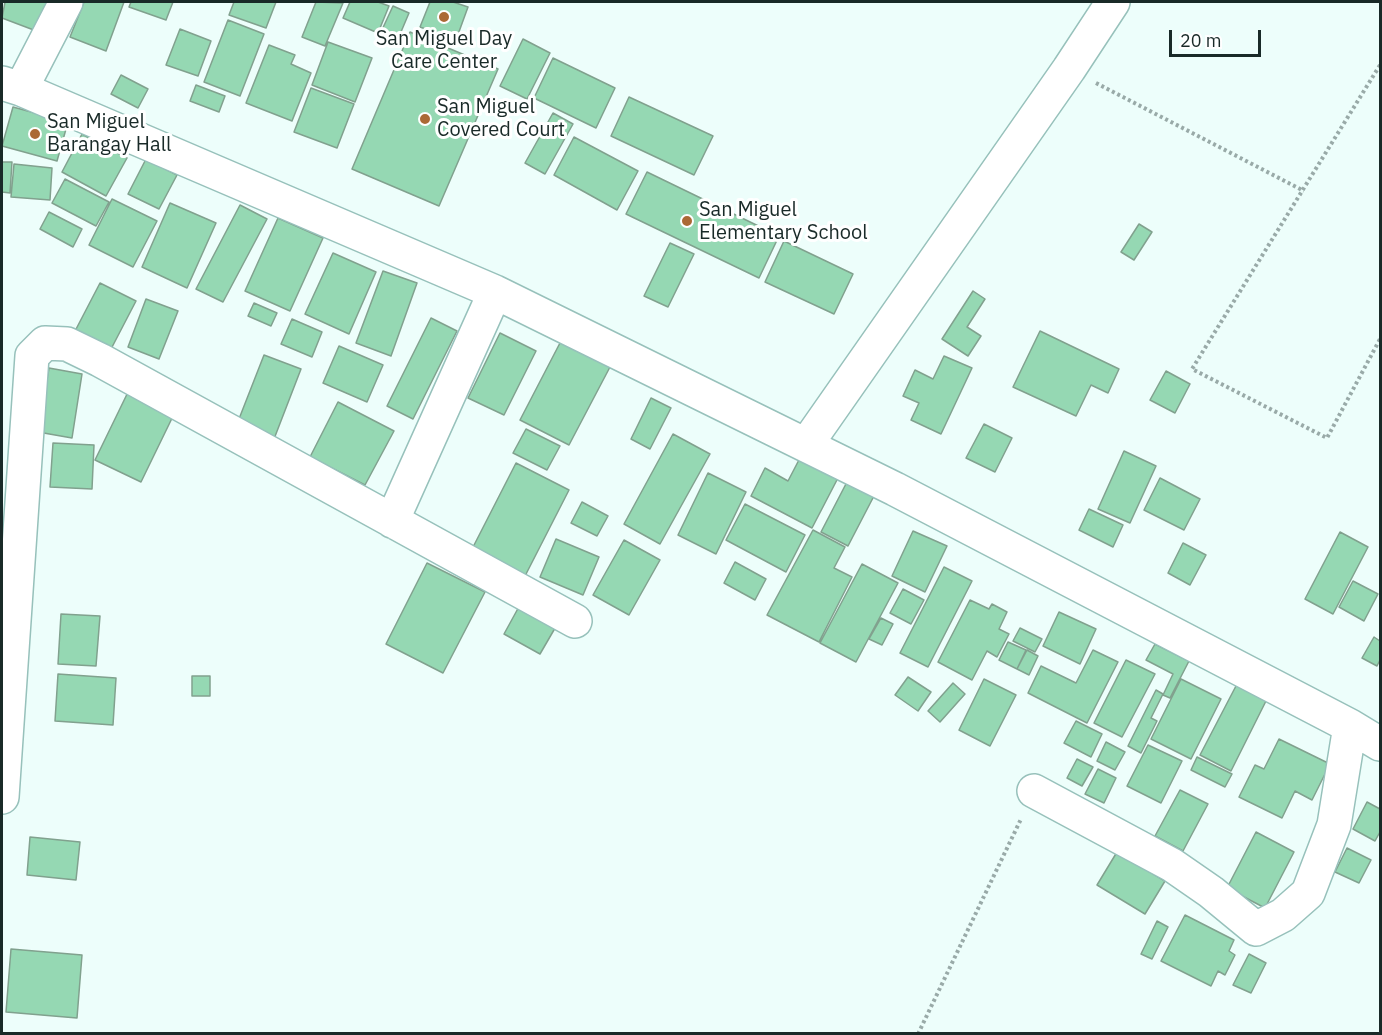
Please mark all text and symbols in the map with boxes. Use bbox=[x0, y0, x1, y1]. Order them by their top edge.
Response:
marker: San Miguel Day Care Center bbox=[437, 10, 451, 24]
scale bar bbox=[1172, 18, 1264, 56]
place label: San Miguel Day Care Center bbox=[376, 27, 512, 74]
text: 20 m bbox=[1180, 29, 1222, 52]
place label: San Miguel Covered Court bbox=[437, 95, 565, 142]
place label: San Miguel Barangay Hall bbox=[47, 110, 171, 157]
marker: San Miguel Covered Court bbox=[418, 112, 432, 126]
marker: San Miguel Barangay Hall bbox=[28, 127, 42, 141]
place label: San Miguel Elementary School bbox=[699, 198, 868, 245]
marker: San Miguel Elementary School bbox=[680, 214, 694, 228]

